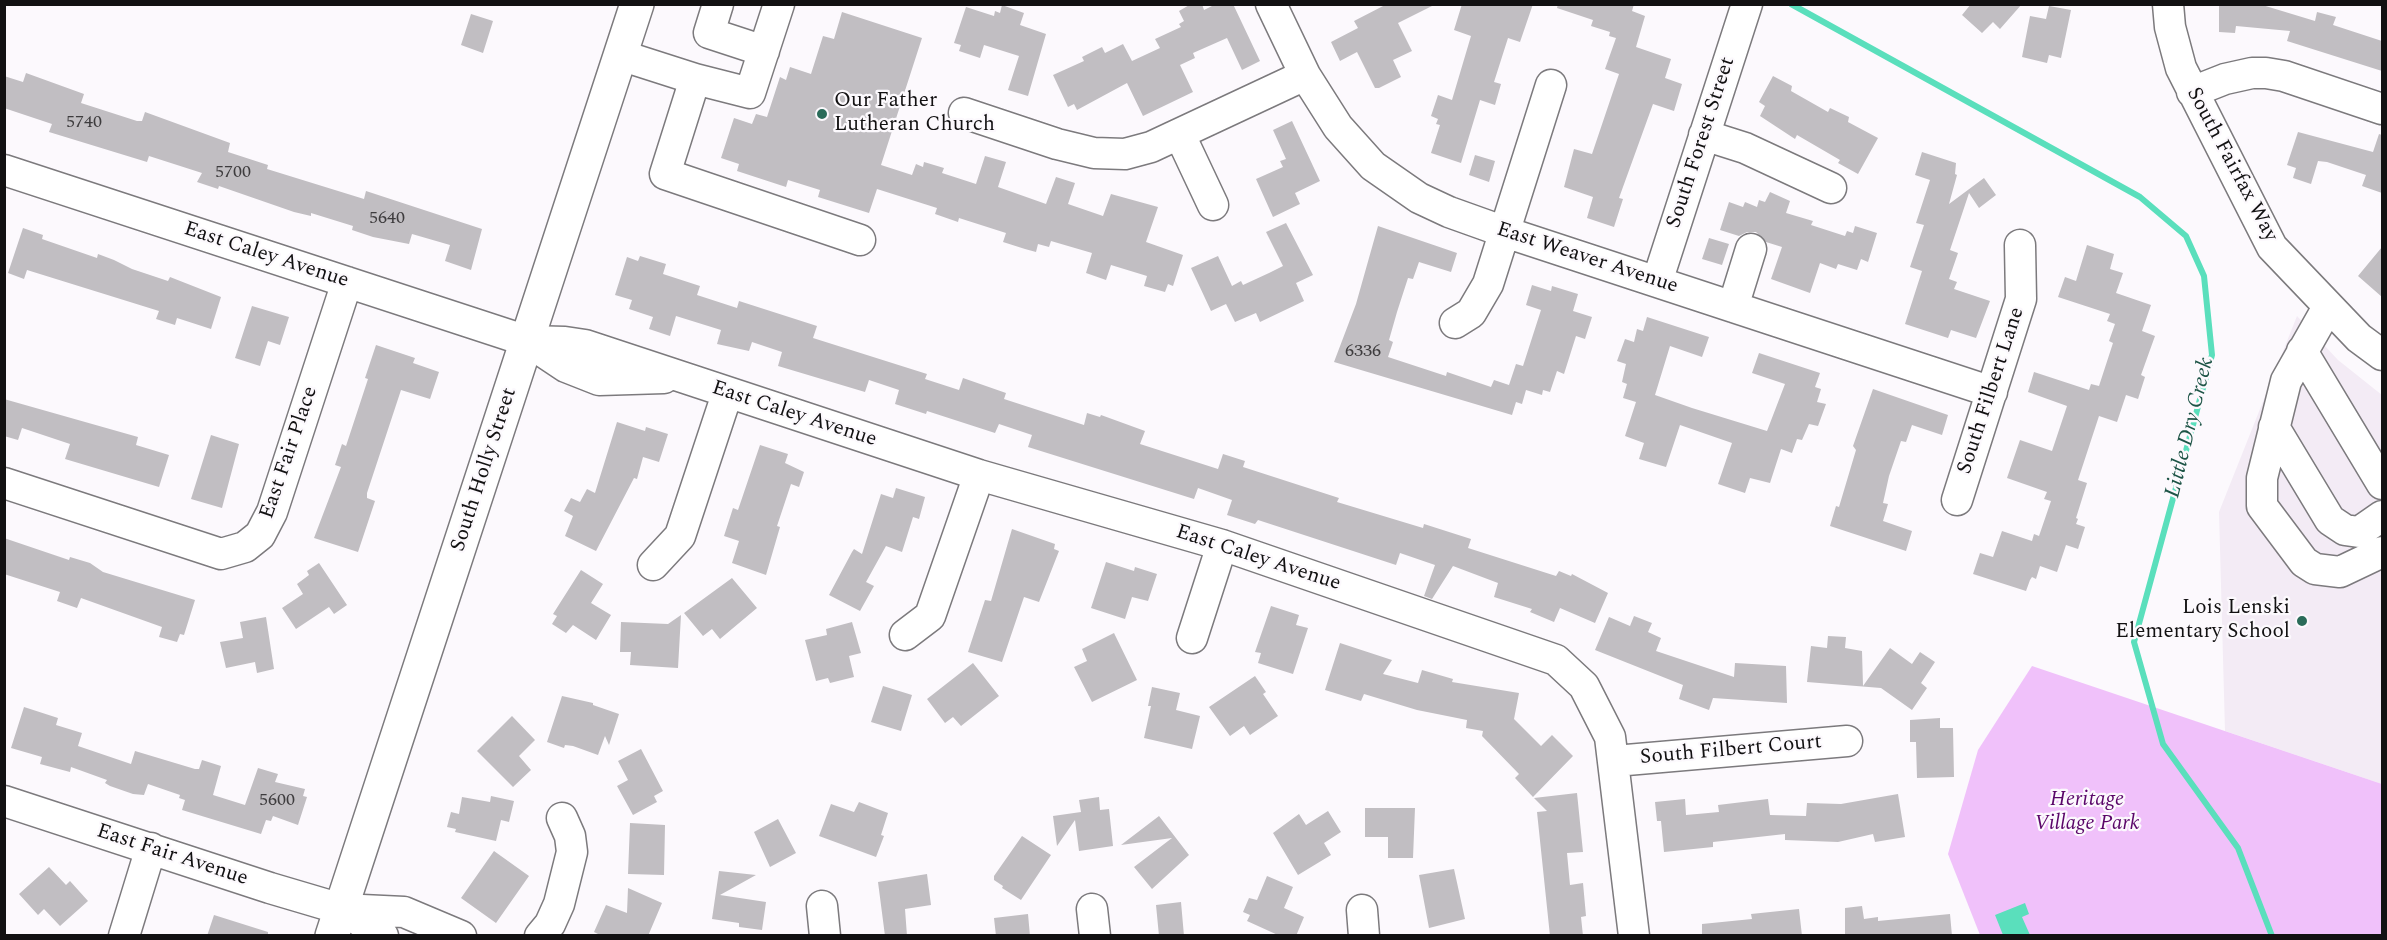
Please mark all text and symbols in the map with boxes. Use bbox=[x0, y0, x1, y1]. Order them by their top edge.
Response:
street label: South Forest Street bbox=[1662, 54, 1742, 232]
street label: South Fairfax Way bbox=[2180, 84, 2282, 246]
place label: Our Father Lutheran Church bbox=[834, 89, 995, 139]
marker: Our Father Lutheran Church bbox=[815, 107, 829, 121]
house number: 5740 bbox=[66, 112, 102, 134]
house number: 5700 bbox=[215, 162, 251, 184]
house number: 5640 bbox=[369, 208, 405, 230]
street label: East Caley Avenue bbox=[180, 217, 352, 295]
street label: East Weaver Avenue bbox=[1493, 218, 1681, 300]
street label: South Filbert Lane bbox=[1953, 304, 2031, 478]
house number: 6336 bbox=[1345, 341, 1381, 363]
water label: Little Dry Creek bbox=[2161, 355, 2221, 501]
street label: East Caley Avenue bbox=[708, 376, 880, 454]
street label: East Fair Place bbox=[256, 383, 324, 523]
street label: South Holly Street bbox=[447, 385, 523, 555]
street label: East Caley Avenue bbox=[1172, 520, 1344, 598]
place label: Lois Lenski Elementary School bbox=[2115, 596, 2290, 646]
marker: Lois Lenski Elementary School bbox=[2295, 614, 2309, 628]
street label: South Filbert Court bbox=[1639, 731, 1823, 771]
park label: Heritage Village Park bbox=[2034, 788, 2140, 838]
house number: 5600 bbox=[259, 790, 295, 812]
street label: East Fair Avenue bbox=[93, 820, 251, 892]

